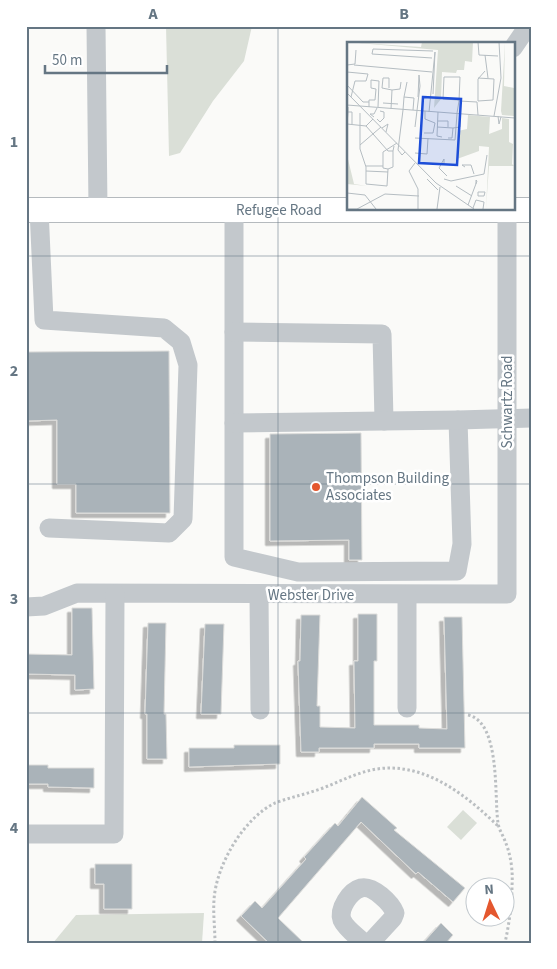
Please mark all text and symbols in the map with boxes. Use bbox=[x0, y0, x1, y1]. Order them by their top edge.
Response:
text: A bbox=[147, 3, 158, 25]
text: B bbox=[399, 3, 409, 25]
scale bar bbox=[45, 42, 168, 74]
inset map bbox=[347, 42, 514, 210]
text: 50 m bbox=[52, 50, 82, 71]
text: 1 bbox=[10, 131, 18, 153]
street label: Refugee Road bbox=[236, 200, 322, 221]
street label: Schwartz Road bbox=[497, 355, 518, 449]
text: 2 bbox=[10, 360, 18, 382]
place label: Thompson Building Associates bbox=[326, 468, 449, 506]
marker: Thompson Building Associates bbox=[310, 481, 322, 493]
street label: Webster Drive bbox=[268, 585, 354, 606]
text: 3 bbox=[10, 588, 18, 610]
text: 4 bbox=[10, 817, 19, 839]
north arrow bbox=[464, 876, 514, 926]
text: N bbox=[484, 880, 495, 900]

